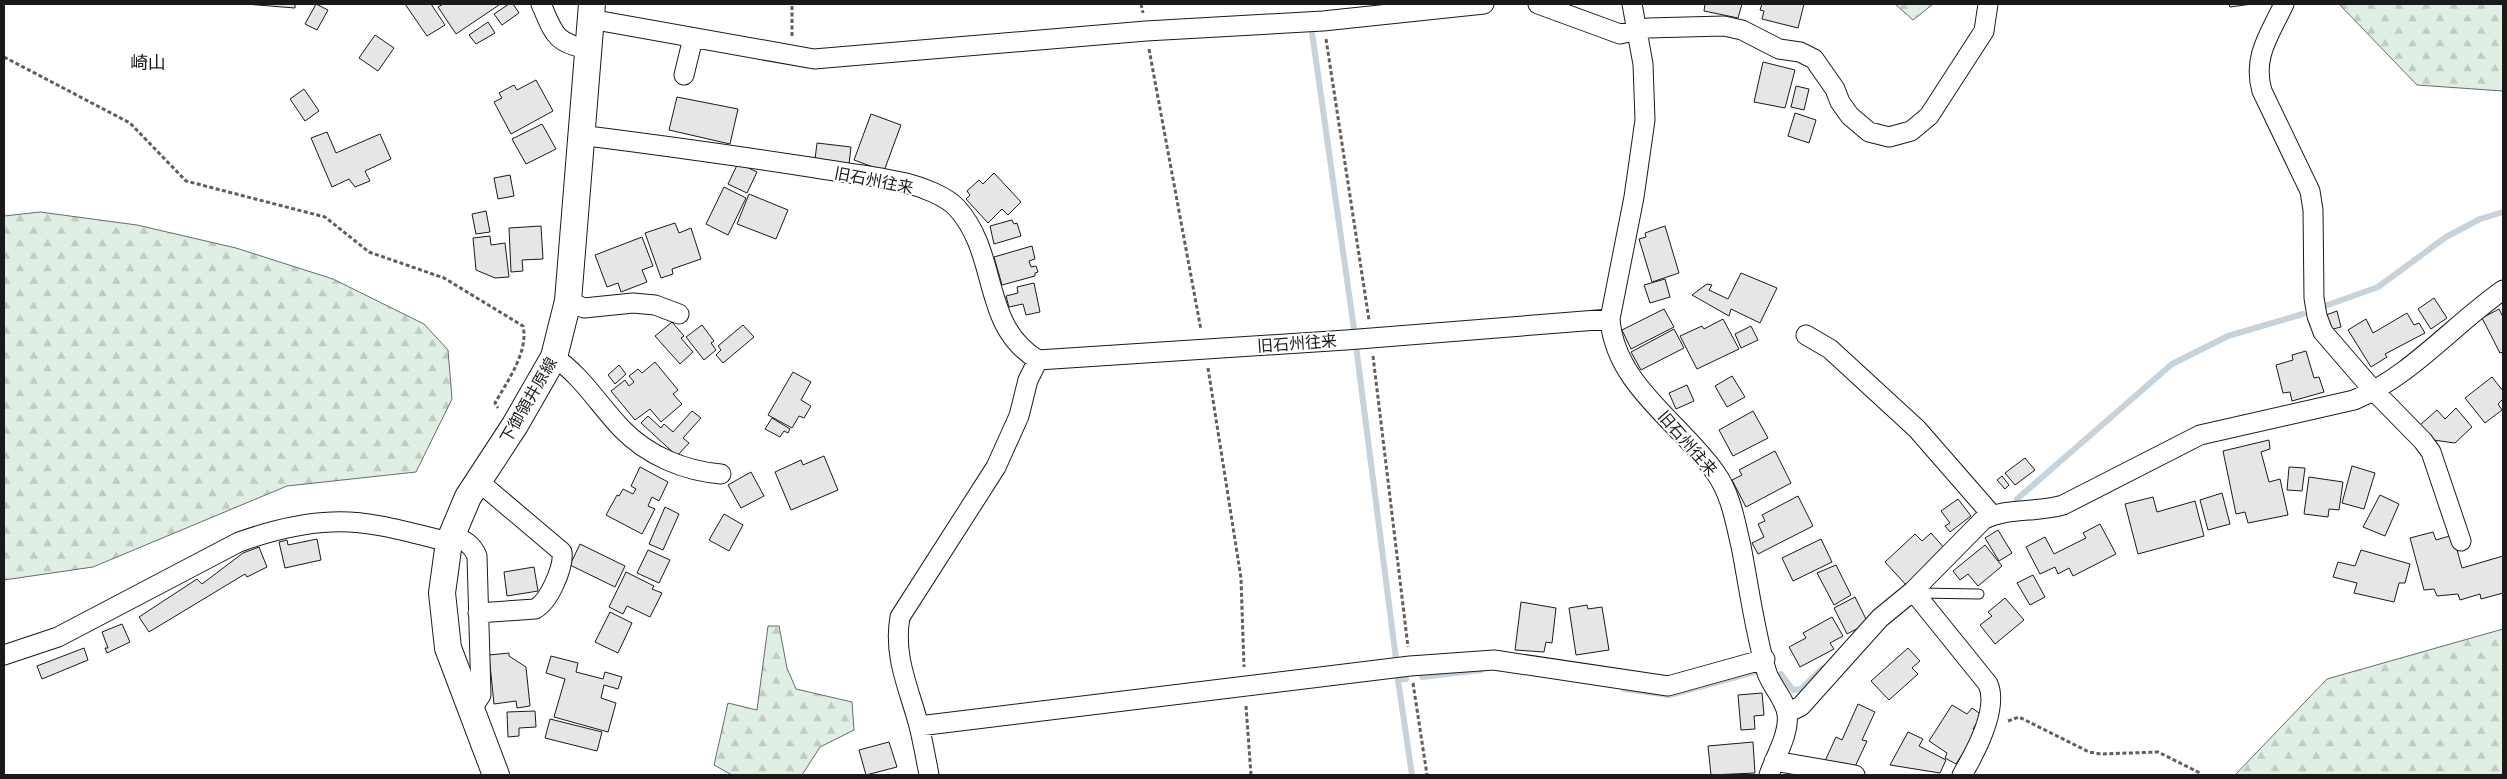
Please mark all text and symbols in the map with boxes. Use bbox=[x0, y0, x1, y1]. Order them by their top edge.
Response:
district label: 崎山 bbox=[130, 52, 166, 73]
street label: 旧石州往来 bbox=[833, 164, 915, 197]
street label: 旧石州往来 bbox=[1256, 331, 1338, 356]
street label: 下御領井原線 bbox=[496, 354, 561, 447]
street label: 旧石州往来 bbox=[1654, 407, 1721, 480]

